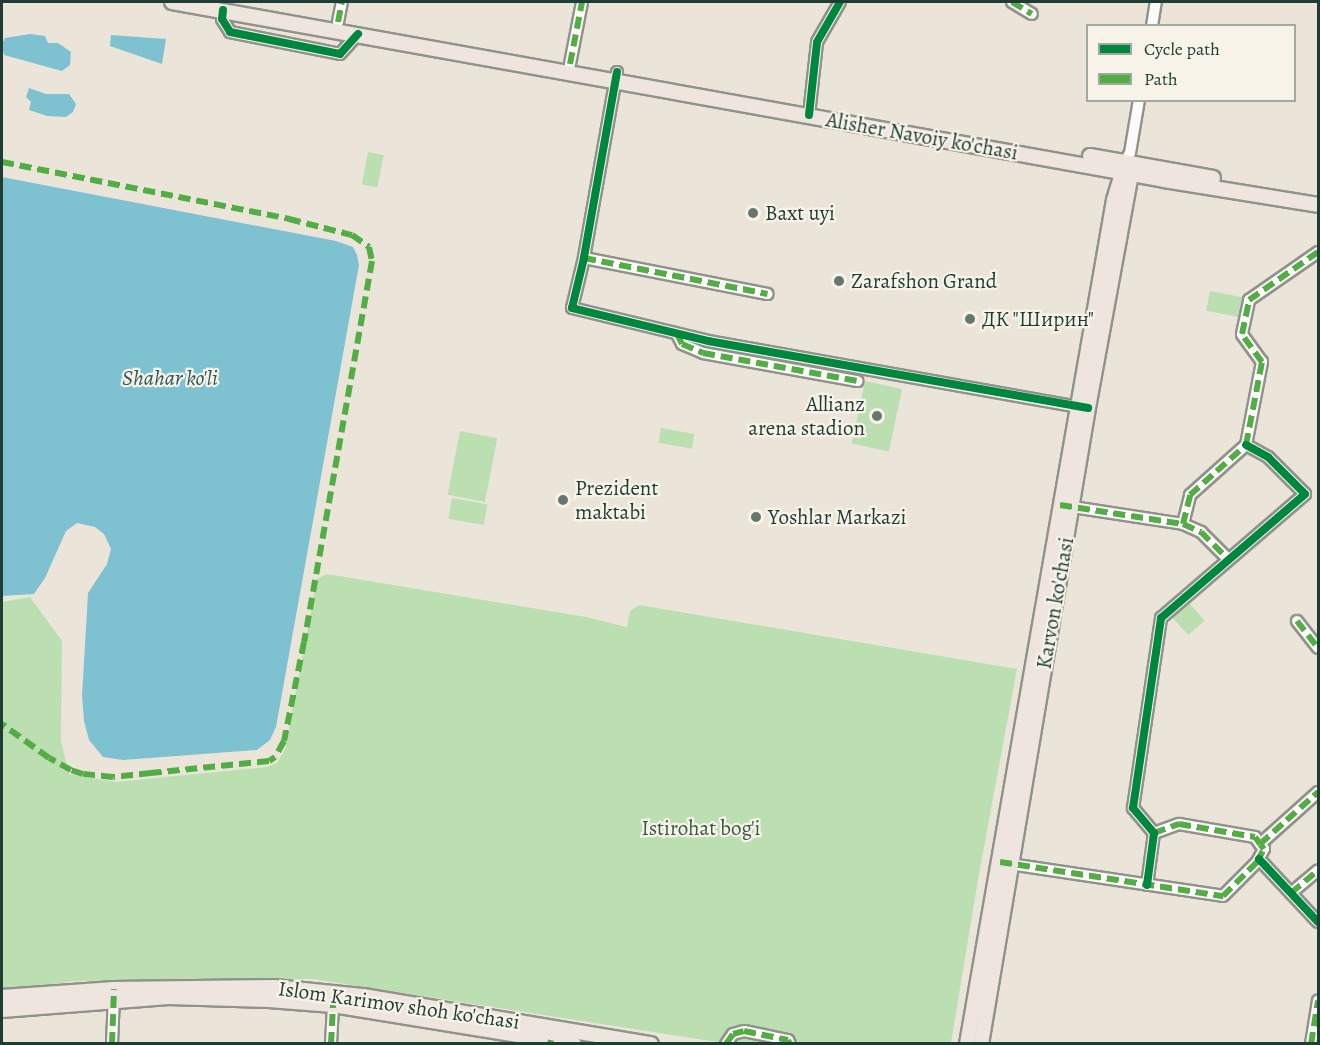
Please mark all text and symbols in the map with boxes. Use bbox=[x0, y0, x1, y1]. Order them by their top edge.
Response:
legend bbox=[1086, 24, 1296, 102]
text: Cycle path bbox=[1144, 37, 1220, 61]
text: Path bbox=[1144, 67, 1178, 91]
street label: Alisher Navoiy ko'chasi bbox=[824, 107, 1020, 165]
place label: Baxt uyi bbox=[765, 200, 835, 226]
marker: Baxt uyi bbox=[746, 206, 760, 220]
place label: Zarafshon Grand bbox=[851, 268, 997, 294]
marker: Zarafshon Grand bbox=[832, 274, 846, 288]
place label: ДК "Ширин" bbox=[982, 306, 1094, 332]
marker: ДК "Ширин" bbox=[963, 312, 977, 326]
water label: Shahar ko'li bbox=[122, 366, 218, 392]
place label: Allianz arena stadion bbox=[748, 391, 865, 441]
marker: Allianz arena stadion bbox=[870, 409, 884, 423]
place label: Prezident maktabi bbox=[575, 475, 658, 525]
marker: Prezident maktabi bbox=[556, 493, 570, 507]
place label: Yoshlar Markazi bbox=[768, 504, 906, 530]
marker: Yoshlar Markazi bbox=[749, 510, 763, 524]
street label: Karvon ko'chasi bbox=[1031, 535, 1079, 671]
park label: Istirohat bog'i bbox=[641, 815, 761, 841]
street label: Islom Karimov shoh ko'chasi bbox=[277, 976, 521, 1034]

